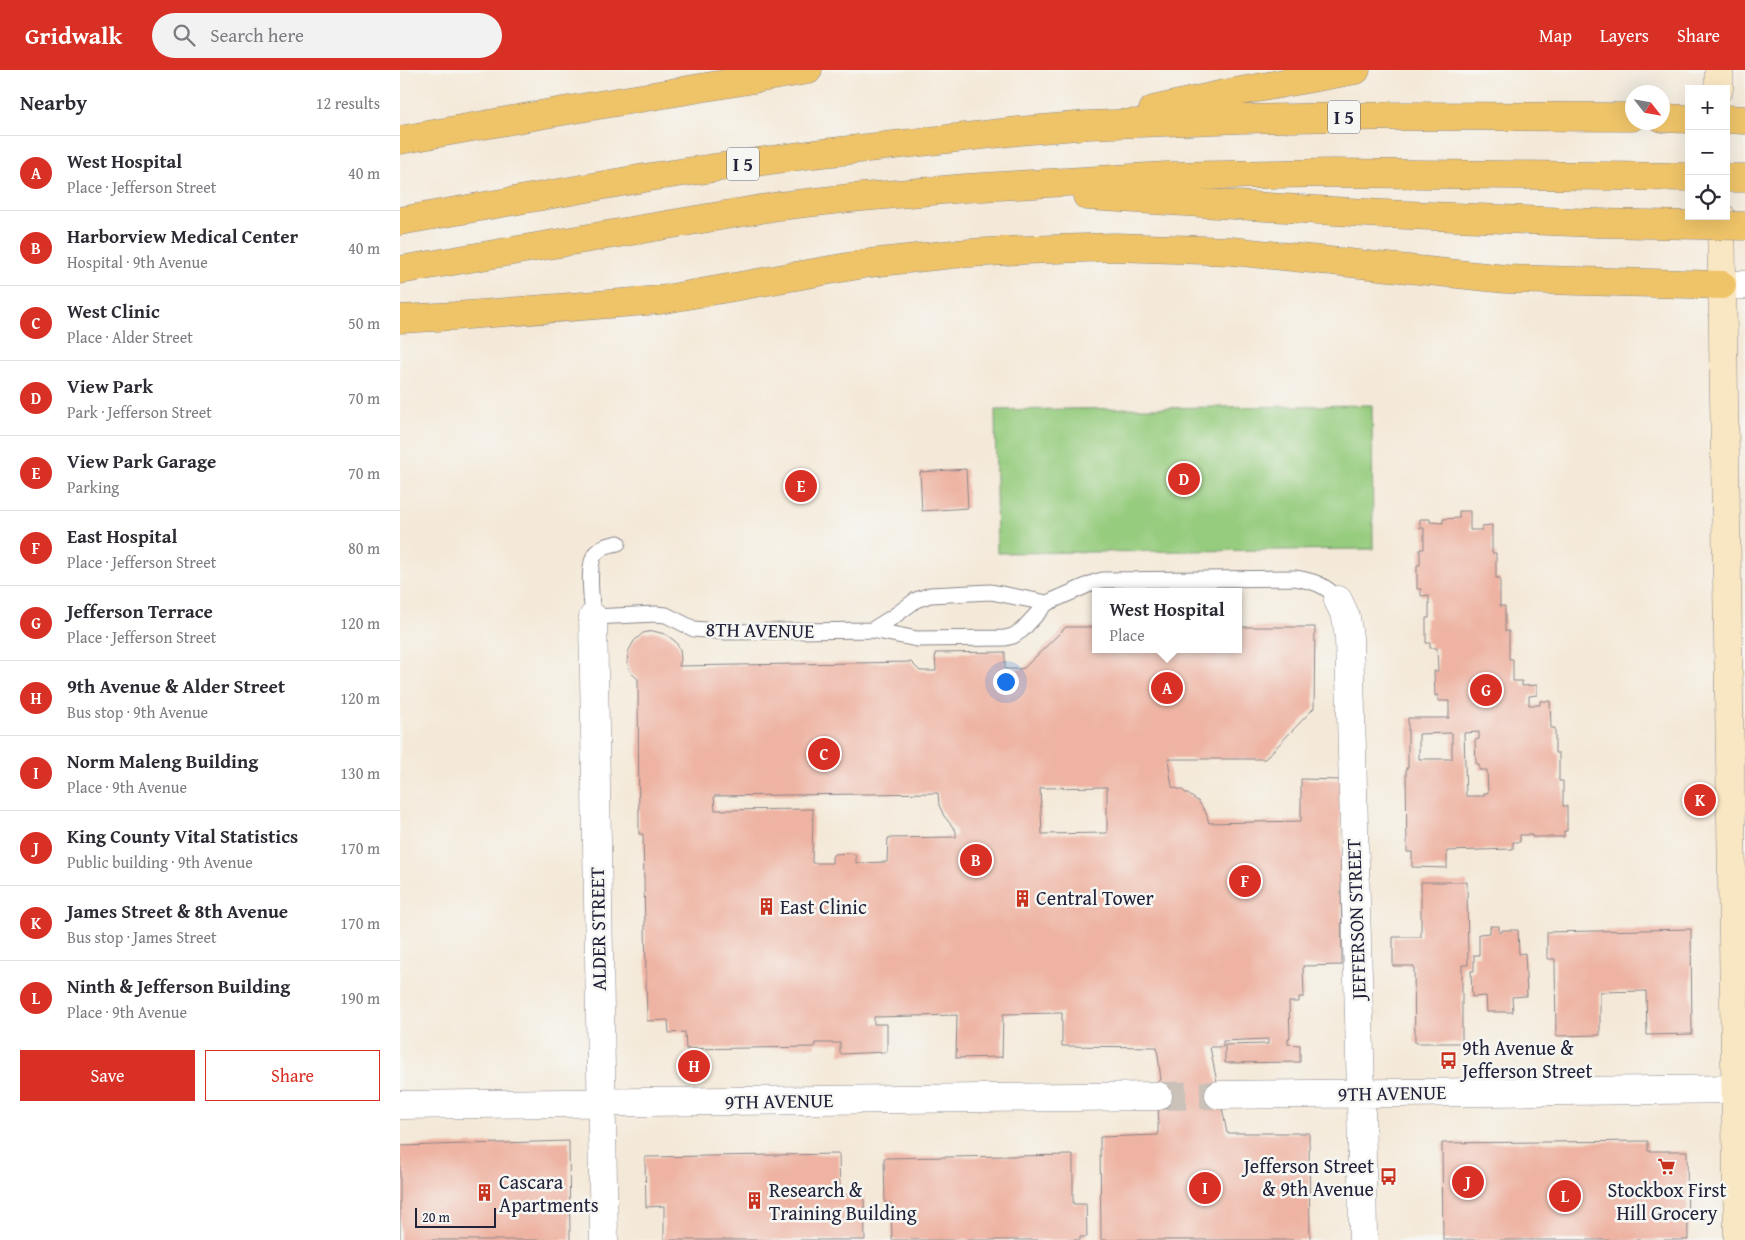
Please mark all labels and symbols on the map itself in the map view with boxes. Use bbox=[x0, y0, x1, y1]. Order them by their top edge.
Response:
north arrow bbox=[1625, 85, 1670, 130]
road number: I 5 bbox=[1328, 101, 1360, 134]
road number: I 5 bbox=[727, 148, 759, 180]
pin: D bbox=[1168, 460, 1200, 498]
pin: E bbox=[785, 467, 817, 505]
street label: 8TH AVENUE bbox=[705, 614, 815, 645]
your location bbox=[993, 669, 1019, 695]
pin: A bbox=[1151, 669, 1183, 707]
pin: G bbox=[1470, 671, 1502, 709]
pin: C bbox=[808, 735, 840, 773]
pin: K bbox=[1684, 781, 1716, 819]
street label: JEFFERSON STREET bbox=[1338, 838, 1373, 1003]
pin: B bbox=[960, 841, 992, 879]
pin: F bbox=[1229, 862, 1261, 900]
street label: ALDER STREET bbox=[582, 867, 613, 991]
place label: Central Tower bbox=[1036, 883, 1154, 912]
building icon: Central Tower bbox=[1012, 888, 1032, 908]
place label: East Clinic bbox=[780, 892, 867, 921]
building icon: East Clinic bbox=[756, 897, 776, 917]
place label: 9th Avenue & Jefferson Street bbox=[1459, 1033, 1593, 1085]
pin: H bbox=[678, 1047, 710, 1085]
bus stop icon: 9th Avenue & Jefferson Street bbox=[1438, 1050, 1458, 1070]
street label: 9TH AVENUE bbox=[1337, 1077, 1447, 1108]
street label: 9TH AVENUE bbox=[724, 1085, 834, 1116]
place label: Jefferson Street & 9th Avenue bbox=[1240, 1151, 1374, 1203]
supermarket icon: Stockbox First Hill Grocery bbox=[1657, 1156, 1677, 1176]
pin: J bbox=[1452, 1163, 1484, 1201]
place label: Cascara Apartments bbox=[499, 1167, 599, 1219]
bus stop icon: Jefferson Street & 9th Avenue bbox=[1378, 1167, 1398, 1187]
pin: I bbox=[1189, 1169, 1221, 1207]
place label: Research & Training Building bbox=[769, 1175, 917, 1227]
place label: Stockbox First Hill Grocery bbox=[1607, 1175, 1727, 1227]
pin: L bbox=[1549, 1177, 1581, 1215]
building icon: Cascara Apartments bbox=[475, 1183, 495, 1203]
building icon: Research & Training Building bbox=[745, 1191, 765, 1211]
scale bar bbox=[415, 1205, 496, 1228]

